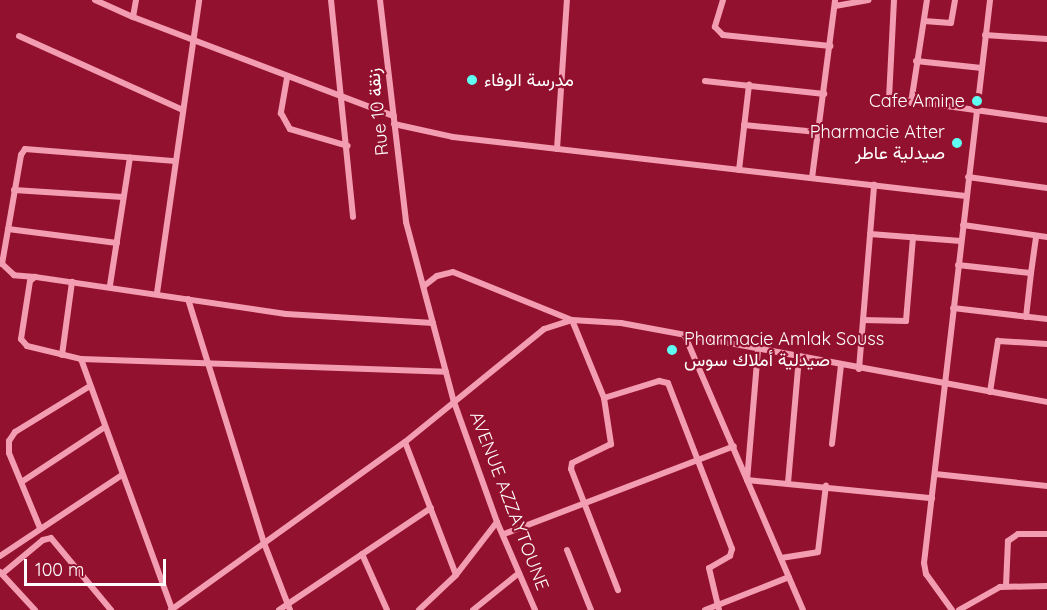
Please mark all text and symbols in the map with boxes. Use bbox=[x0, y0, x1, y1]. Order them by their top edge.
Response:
street label: Rue 10 زنقة bbox=[363, 67, 393, 157]
place label: مدرسة الوفاء bbox=[484, 69, 574, 91]
marker: مدرسة الوفاء bbox=[465, 73, 479, 87]
place label: Cafe Amine bbox=[869, 90, 965, 112]
marker: Cafe Amine bbox=[970, 94, 984, 108]
place label: Pharmacie Atter صيدلية عاطر bbox=[810, 122, 945, 164]
marker: Pharmacie Atter صيدلية عاطر bbox=[950, 136, 964, 150]
place label: Pharmacie Amlak Souss صيدلية أملاك سوس bbox=[684, 329, 884, 372]
marker: Pharmacie Amlak Souss صيدلية أملاك سوس bbox=[665, 343, 679, 357]
street label: AVENUE AZZAYTOUNE bbox=[465, 409, 553, 593]
scale bar bbox=[27, 547, 170, 585]
text: 100 m bbox=[35, 558, 84, 581]

